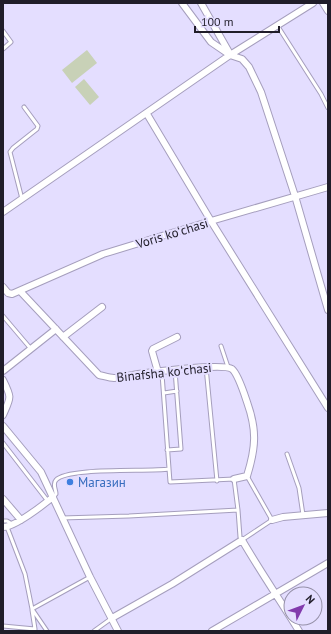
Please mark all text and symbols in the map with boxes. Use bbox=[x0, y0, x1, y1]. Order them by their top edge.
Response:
scale bar bbox=[195, 8, 279, 34]
text: 100 m bbox=[201, 14, 234, 29]
street label: Voris koʻchasi bbox=[133, 214, 210, 253]
street label: Binafsha koʻchasi bbox=[116, 359, 212, 386]
place label: Магазин bbox=[78, 474, 126, 491]
marker: Магазин bbox=[65, 477, 75, 487]
north arrow bbox=[283, 586, 323, 626]
text: N bbox=[303, 592, 318, 607]

